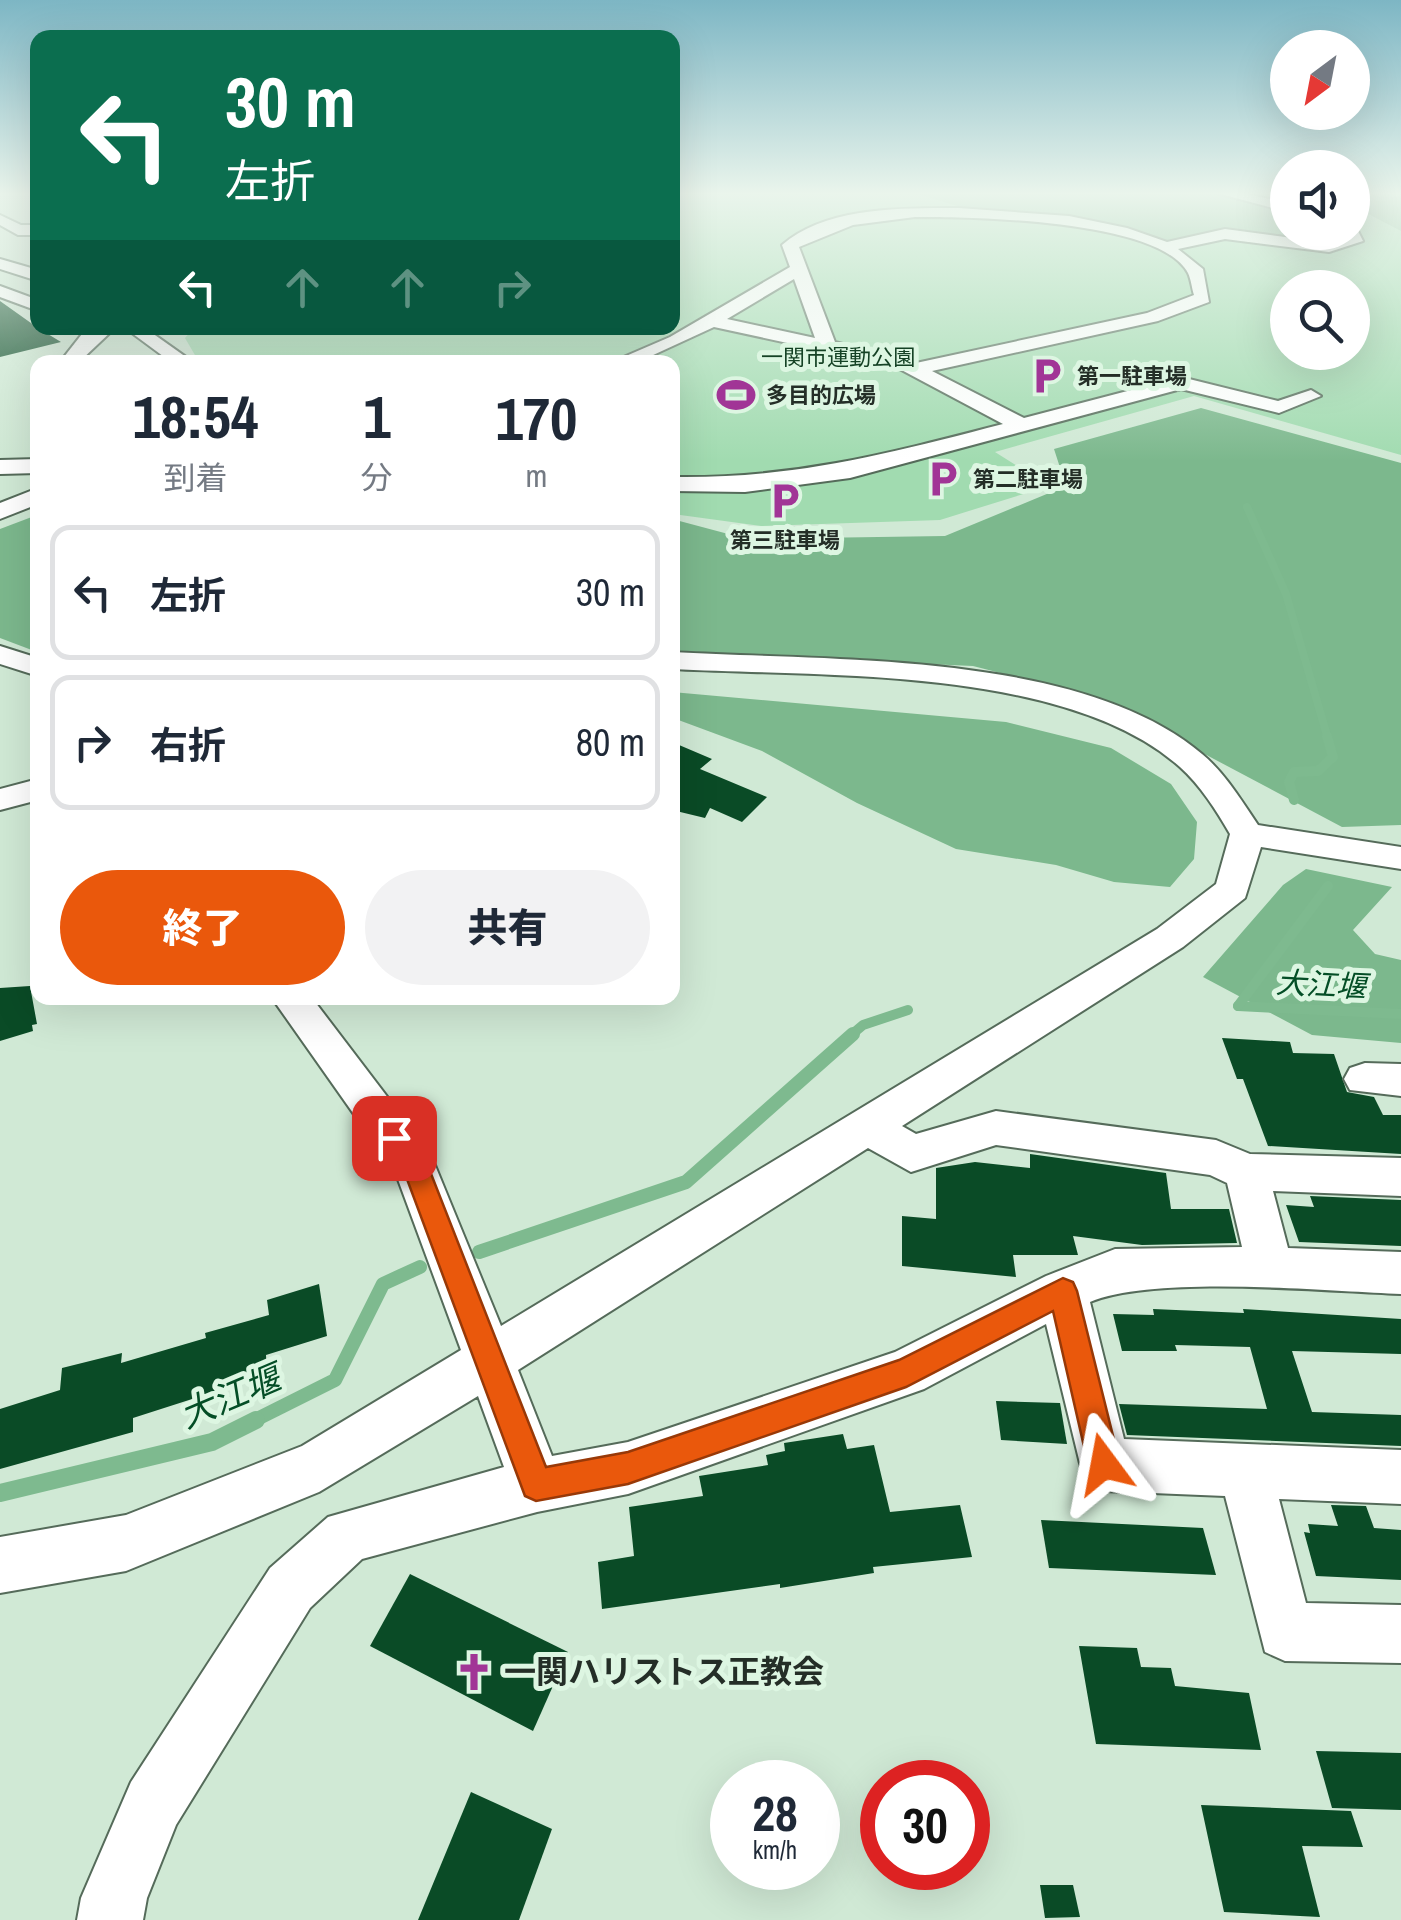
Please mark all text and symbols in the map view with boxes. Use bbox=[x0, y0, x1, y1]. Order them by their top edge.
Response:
north arrow bbox=[1270, 30, 1370, 130]
map controls bbox=[1270, 30, 1370, 370]
text: 30 m bbox=[225, 55, 356, 149]
icon: left bbox=[60, 70, 190, 200]
text: 左折 bbox=[225, 150, 315, 211]
button: sound bbox=[1270, 150, 1370, 250]
icon: left bbox=[170, 260, 225, 315]
icon: ahead bbox=[275, 260, 330, 315]
icon: ahead bbox=[380, 260, 435, 315]
icon: right bbox=[485, 260, 540, 315]
button: search bbox=[1270, 270, 1370, 370]
park label: 一関市運動公園 bbox=[761, 342, 915, 372]
parking icon: 第一駐車場 bbox=[1026, 355, 1068, 397]
place label: 第一駐車場 bbox=[1077, 361, 1187, 391]
sports icon: 多目的広場 bbox=[715, 374, 757, 416]
text: 18:54 bbox=[133, 376, 258, 457]
text: 1 bbox=[363, 376, 391, 457]
text: 170 bbox=[495, 378, 577, 459]
place label: 多目的広場 bbox=[766, 380, 876, 410]
text: m bbox=[526, 454, 547, 497]
text: 到着 bbox=[163, 456, 227, 499]
text: 分 bbox=[361, 456, 393, 499]
parking icon: 第二駐車場 bbox=[922, 458, 964, 500]
place label: 第二駐車場 bbox=[973, 464, 1083, 494]
parking icon: 第三駐車場 bbox=[764, 480, 806, 522]
place label: 第三駐車場 bbox=[730, 525, 840, 555]
icon: left bbox=[65, 565, 120, 620]
text: 30 m bbox=[576, 567, 645, 618]
text: 左折 bbox=[150, 570, 226, 621]
icon: right bbox=[65, 715, 120, 770]
text: 80 m bbox=[576, 717, 645, 768]
text: 右折 bbox=[150, 720, 226, 771]
button: 終了 bbox=[60, 870, 345, 985]
button: 共有 bbox=[365, 870, 650, 985]
water label: 大江堰 bbox=[1275, 962, 1372, 1007]
pin bbox=[352, 1096, 437, 1181]
icon: arrive bbox=[367, 1111, 422, 1166]
water label: 大江堰 bbox=[172, 1352, 293, 1439]
position arrow bbox=[1052, 1412, 1156, 1516]
place label: 一関ハリストス正教会 bbox=[504, 1650, 824, 1693]
church icon: 一関ハリストス正教会 bbox=[453, 1651, 495, 1693]
speed limit sign: 30 bbox=[860, 1760, 990, 1890]
text: 28 bbox=[752, 1779, 798, 1847]
text: km/h bbox=[753, 1833, 797, 1867]

